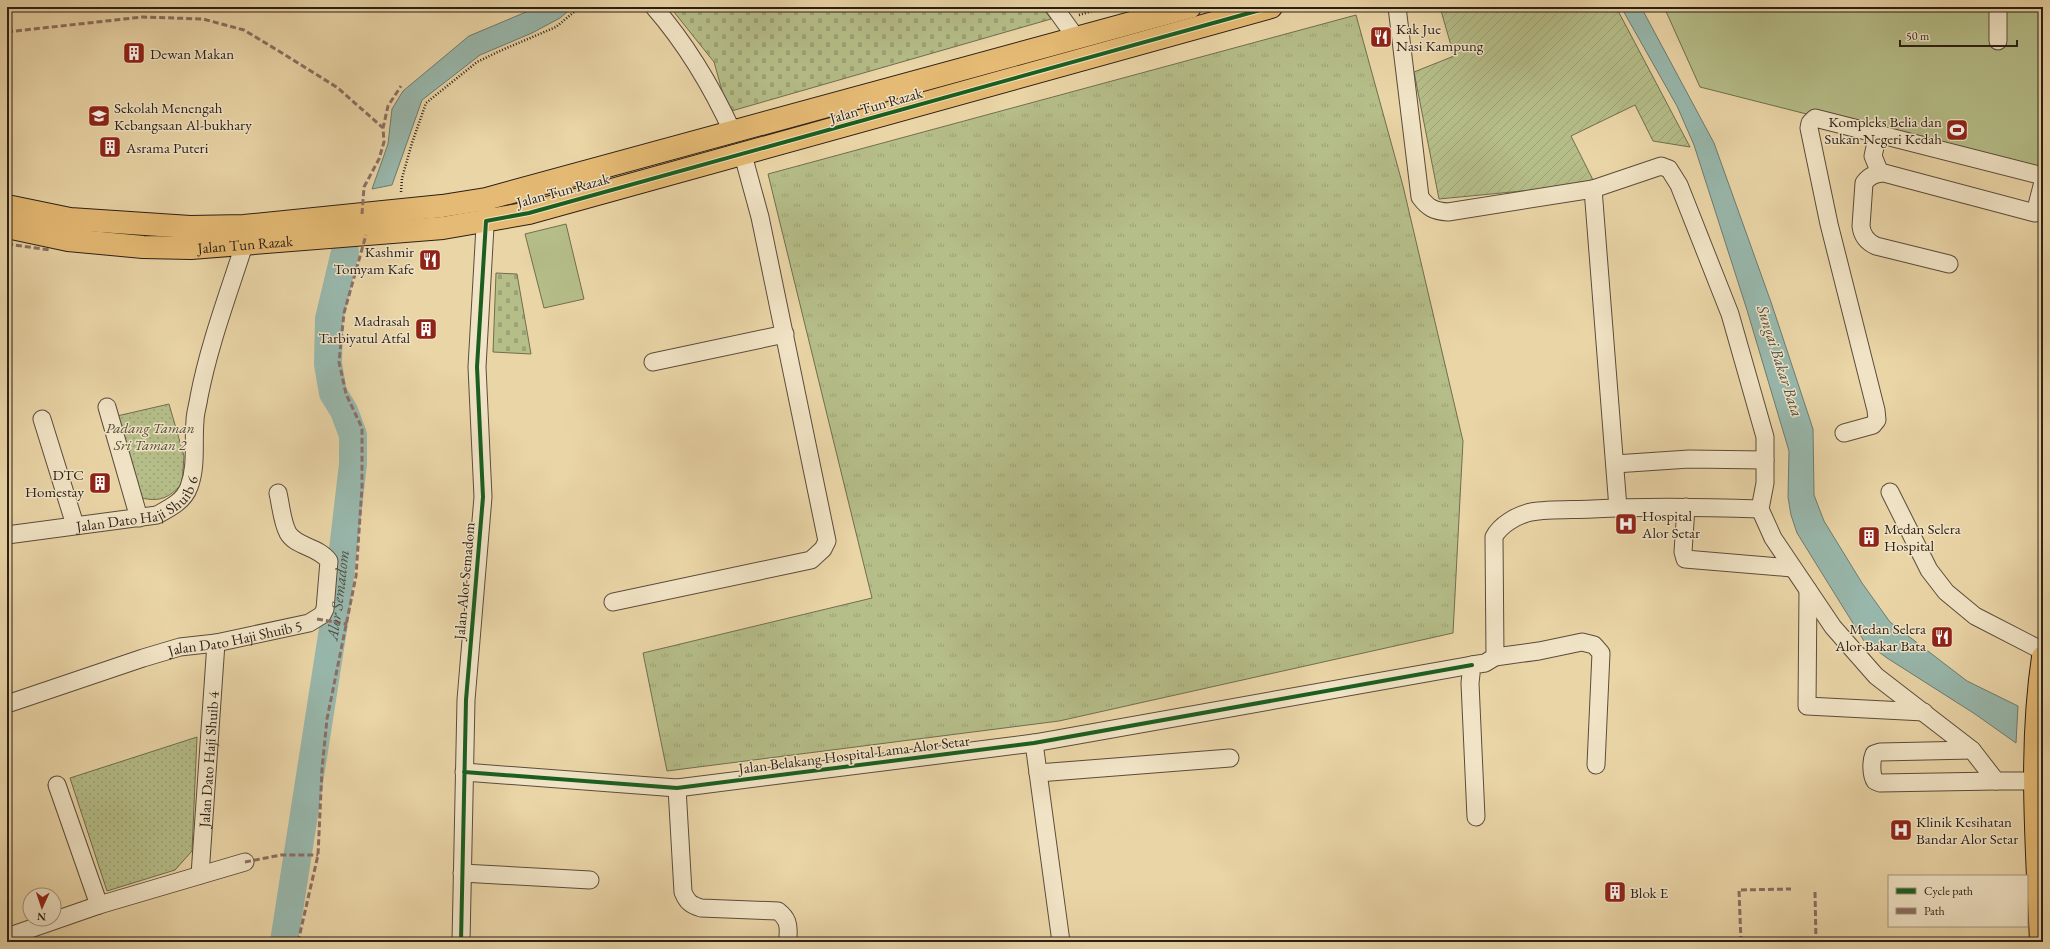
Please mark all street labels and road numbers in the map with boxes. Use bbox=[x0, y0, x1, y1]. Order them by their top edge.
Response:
street label: Jalan Tun Razak bbox=[826, 82, 925, 128]
street label: Jalan Tun Razak bbox=[512, 168, 613, 212]
street label: Jalan Tun Razak bbox=[195, 230, 295, 257]
street label: Jalan Dato Haji Shuib 6 bbox=[73, 474, 201, 535]
street label: Jalan Alor Semadom bbox=[449, 521, 479, 643]
street label: Jalan Dato Haji Shuib 5 bbox=[163, 615, 304, 660]
street label: Jalan Dato Haji Shuib 4 bbox=[194, 690, 222, 830]
street label: Jalan Belakang Hospital Lama Alor Setar bbox=[735, 730, 971, 778]

